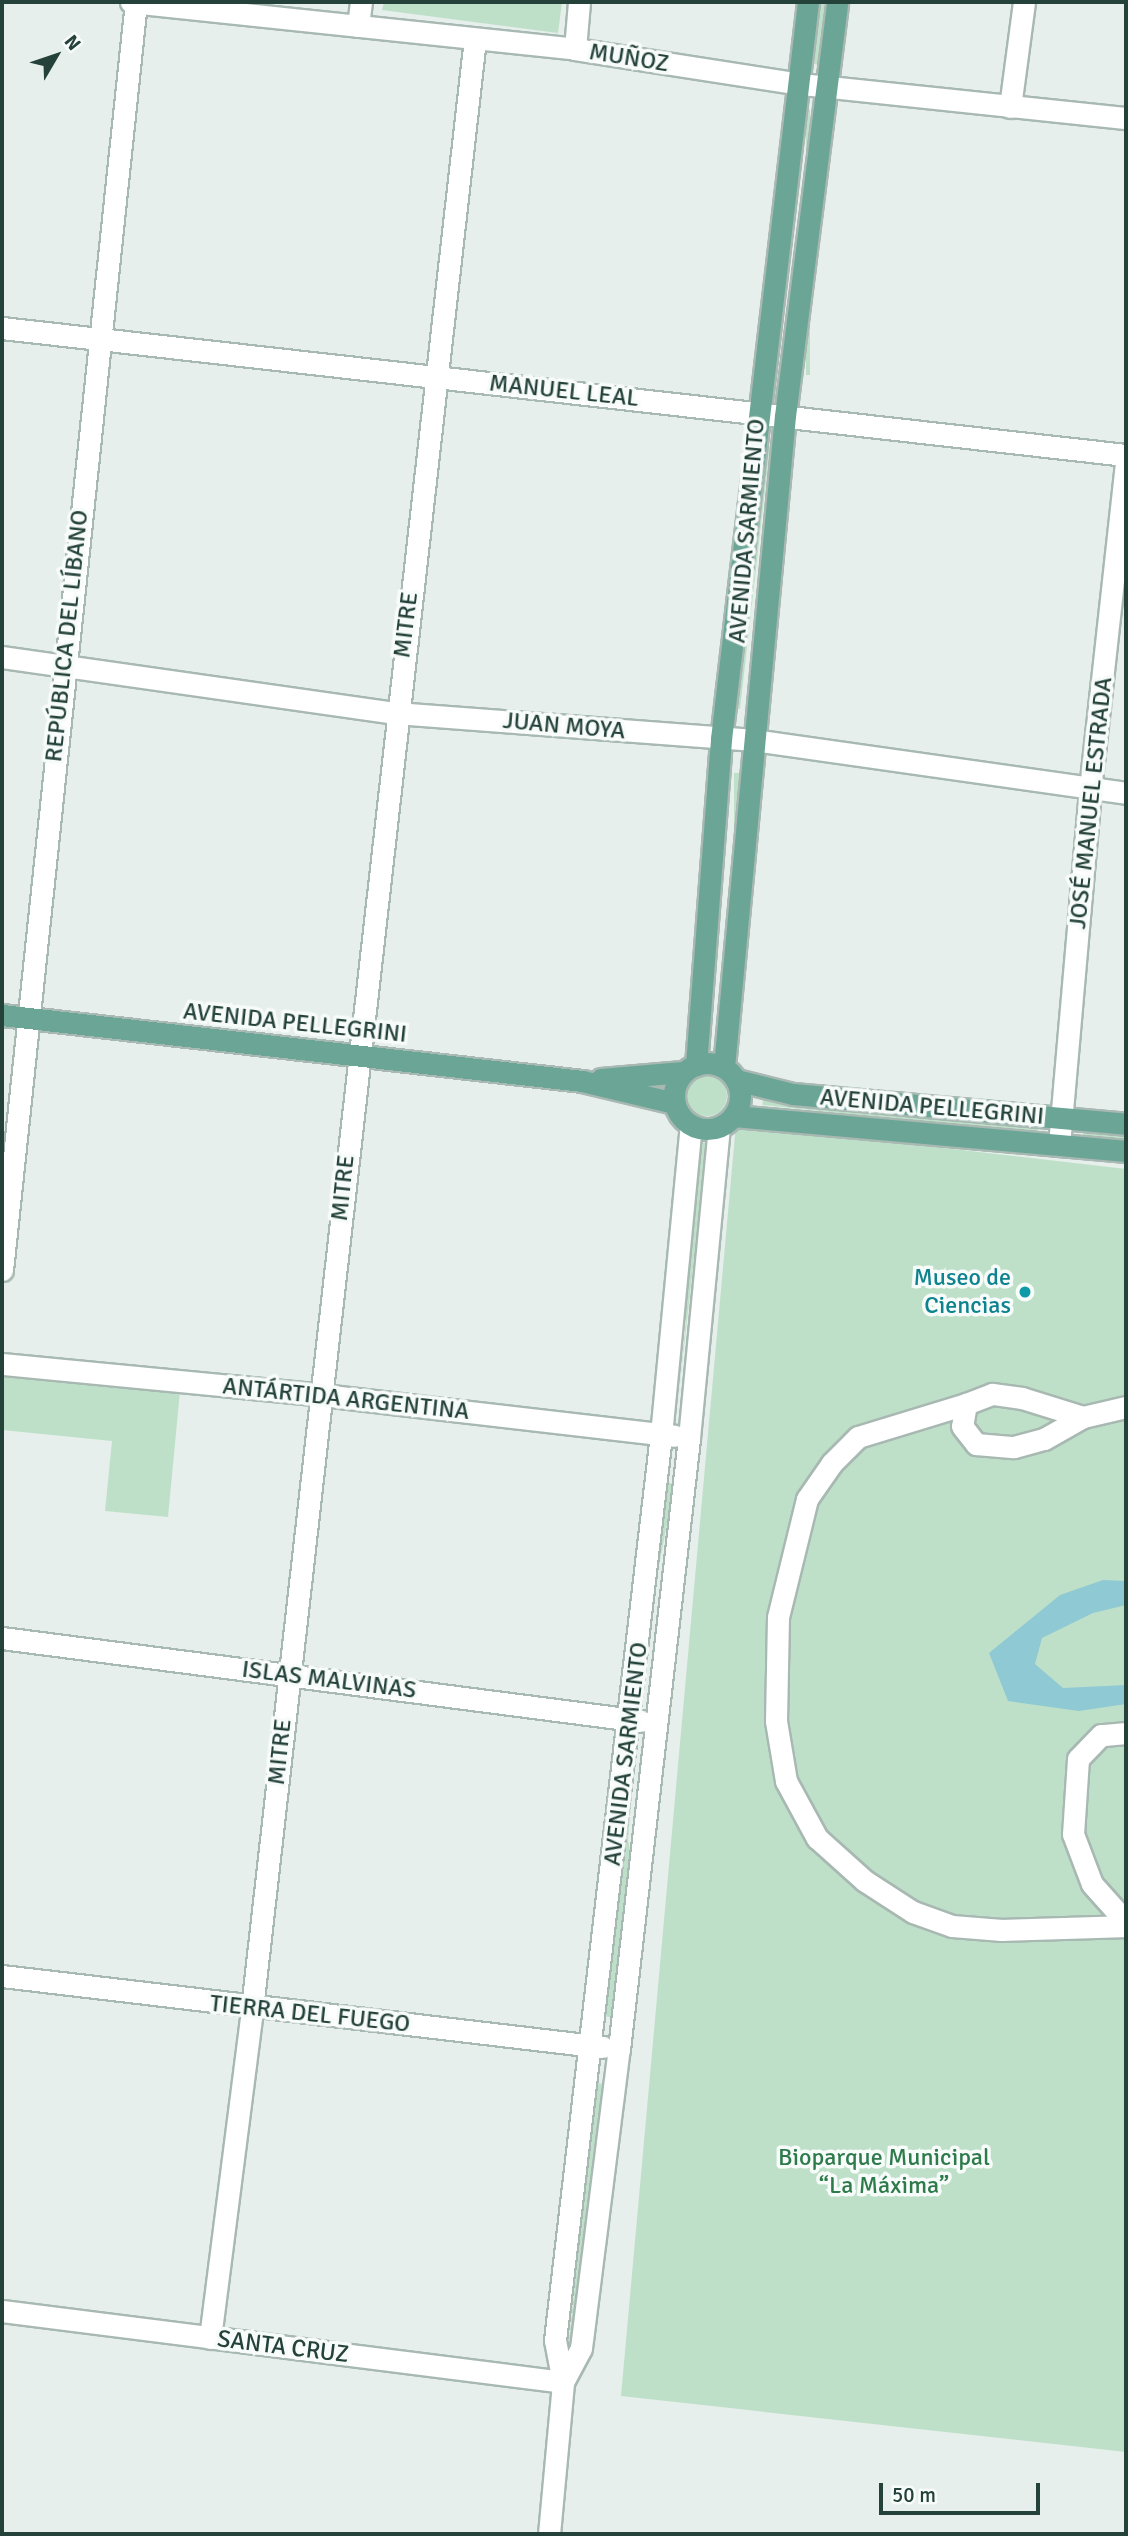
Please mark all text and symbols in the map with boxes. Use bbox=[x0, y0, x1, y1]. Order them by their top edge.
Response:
north arrow bbox=[21, 21, 91, 91]
text: N bbox=[59, 30, 86, 55]
street label: MUÑOZ bbox=[587, 37, 671, 79]
street label: MANUEL LEAL bbox=[488, 369, 640, 413]
street label: AVENIDA SARMIENTO bbox=[723, 418, 771, 644]
street label: REPÚBLICA DEL LÍBANO bbox=[39, 509, 95, 763]
street label: MITRE bbox=[388, 590, 424, 660]
street label: JOSÉ MANUEL ESTRADA bbox=[1063, 676, 1119, 930]
street label: JUAN MOYA bbox=[502, 706, 626, 746]
street label: AVENIDA PELLEGRINI bbox=[182, 997, 408, 1049]
street label: AVENIDA PELLEGRINI bbox=[819, 1083, 1045, 1131]
street label: MITRE bbox=[325, 1154, 361, 1222]
place label: Museo de Ciencias bbox=[913, 1264, 1011, 1320]
marker: Museo de Ciencias bbox=[1017, 1284, 1033, 1300]
street label: ANTÁRTIDA ARGENTINA bbox=[221, 1372, 471, 1426]
street label: AVENIDA SARMIENTO bbox=[598, 1641, 654, 1867]
street label: ISLAS MALVINAS bbox=[240, 1655, 418, 1705]
street label: MITRE bbox=[262, 1718, 298, 1786]
street label: TIERRA DEL FUEGO bbox=[208, 1989, 412, 2039]
park label: Bioparque Municipal “La Máxima” bbox=[778, 2144, 990, 2200]
street label: SANTA CRUZ bbox=[216, 2325, 350, 2369]
scale bar bbox=[883, 2470, 1044, 2514]
text: 50 m bbox=[892, 2482, 936, 2508]

